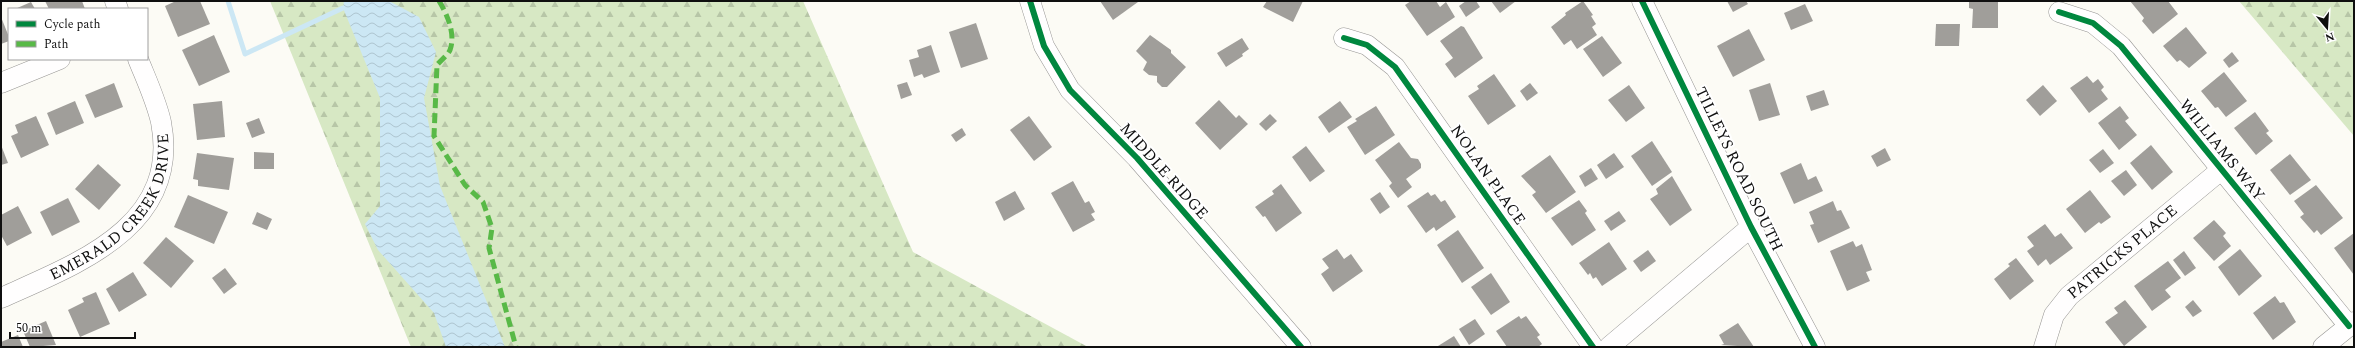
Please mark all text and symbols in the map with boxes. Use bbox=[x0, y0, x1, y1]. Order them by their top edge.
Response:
legend bbox=[8, 8, 148, 60]
north arrow bbox=[2307, 8, 2347, 48]
text: Cycle path bbox=[44, 15, 101, 34]
text: N bbox=[2323, 28, 2337, 47]
text: Path bbox=[44, 35, 69, 54]
street label: TILLEYS ROAD SOUTH bbox=[1689, 83, 1789, 255]
street label: WILLIAMS WAY bbox=[2173, 94, 2271, 206]
street label: MIDDLE RIDGE bbox=[1114, 117, 1214, 225]
street label: NOLAN PLACE bbox=[1444, 120, 1532, 230]
street label: EMERALD CREEK DRIVE bbox=[45, 133, 176, 287]
street label: PATRICKS PLACE bbox=[2062, 199, 2183, 305]
scale bar bbox=[10, 314, 135, 340]
text: 50 m bbox=[16, 319, 41, 338]

